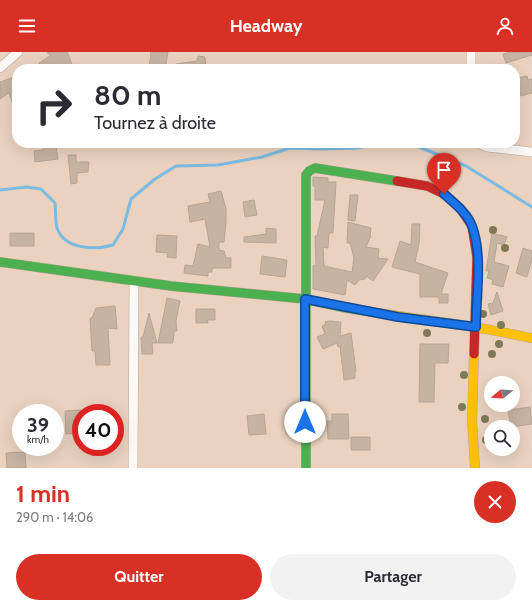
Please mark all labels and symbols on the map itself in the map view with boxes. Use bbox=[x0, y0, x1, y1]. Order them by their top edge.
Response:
pin bbox=[427, 153, 461, 194]
north arrow bbox=[484, 376, 520, 412]
position arrow bbox=[284, 401, 326, 443]
speed limit sign: 40 bbox=[72, 404, 124, 456]

